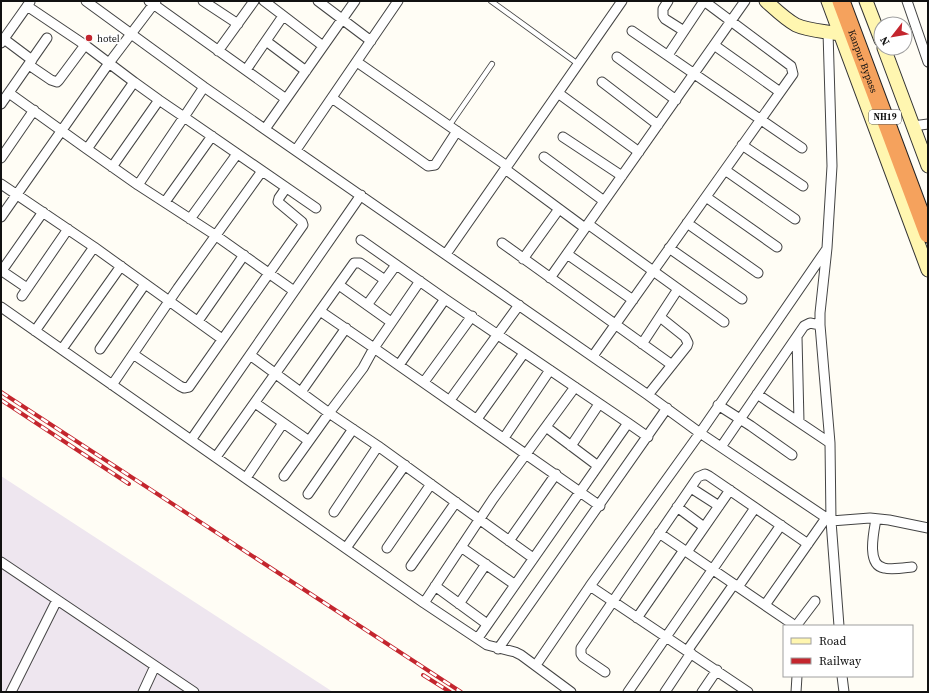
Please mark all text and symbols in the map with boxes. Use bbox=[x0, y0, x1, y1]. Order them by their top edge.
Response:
north arrow bbox=[873, 16, 913, 56]
street label: Kanpur Bypass bbox=[845, 28, 881, 95]
place label: hotel bbox=[97, 32, 120, 45]
marker: hotel bbox=[84, 33, 94, 43]
text: N bbox=[876, 34, 893, 48]
road number: NH19 bbox=[869, 110, 901, 124]
legend bbox=[783, 625, 913, 677]
text: Road bbox=[819, 633, 846, 649]
text: Railway bbox=[819, 653, 862, 669]

